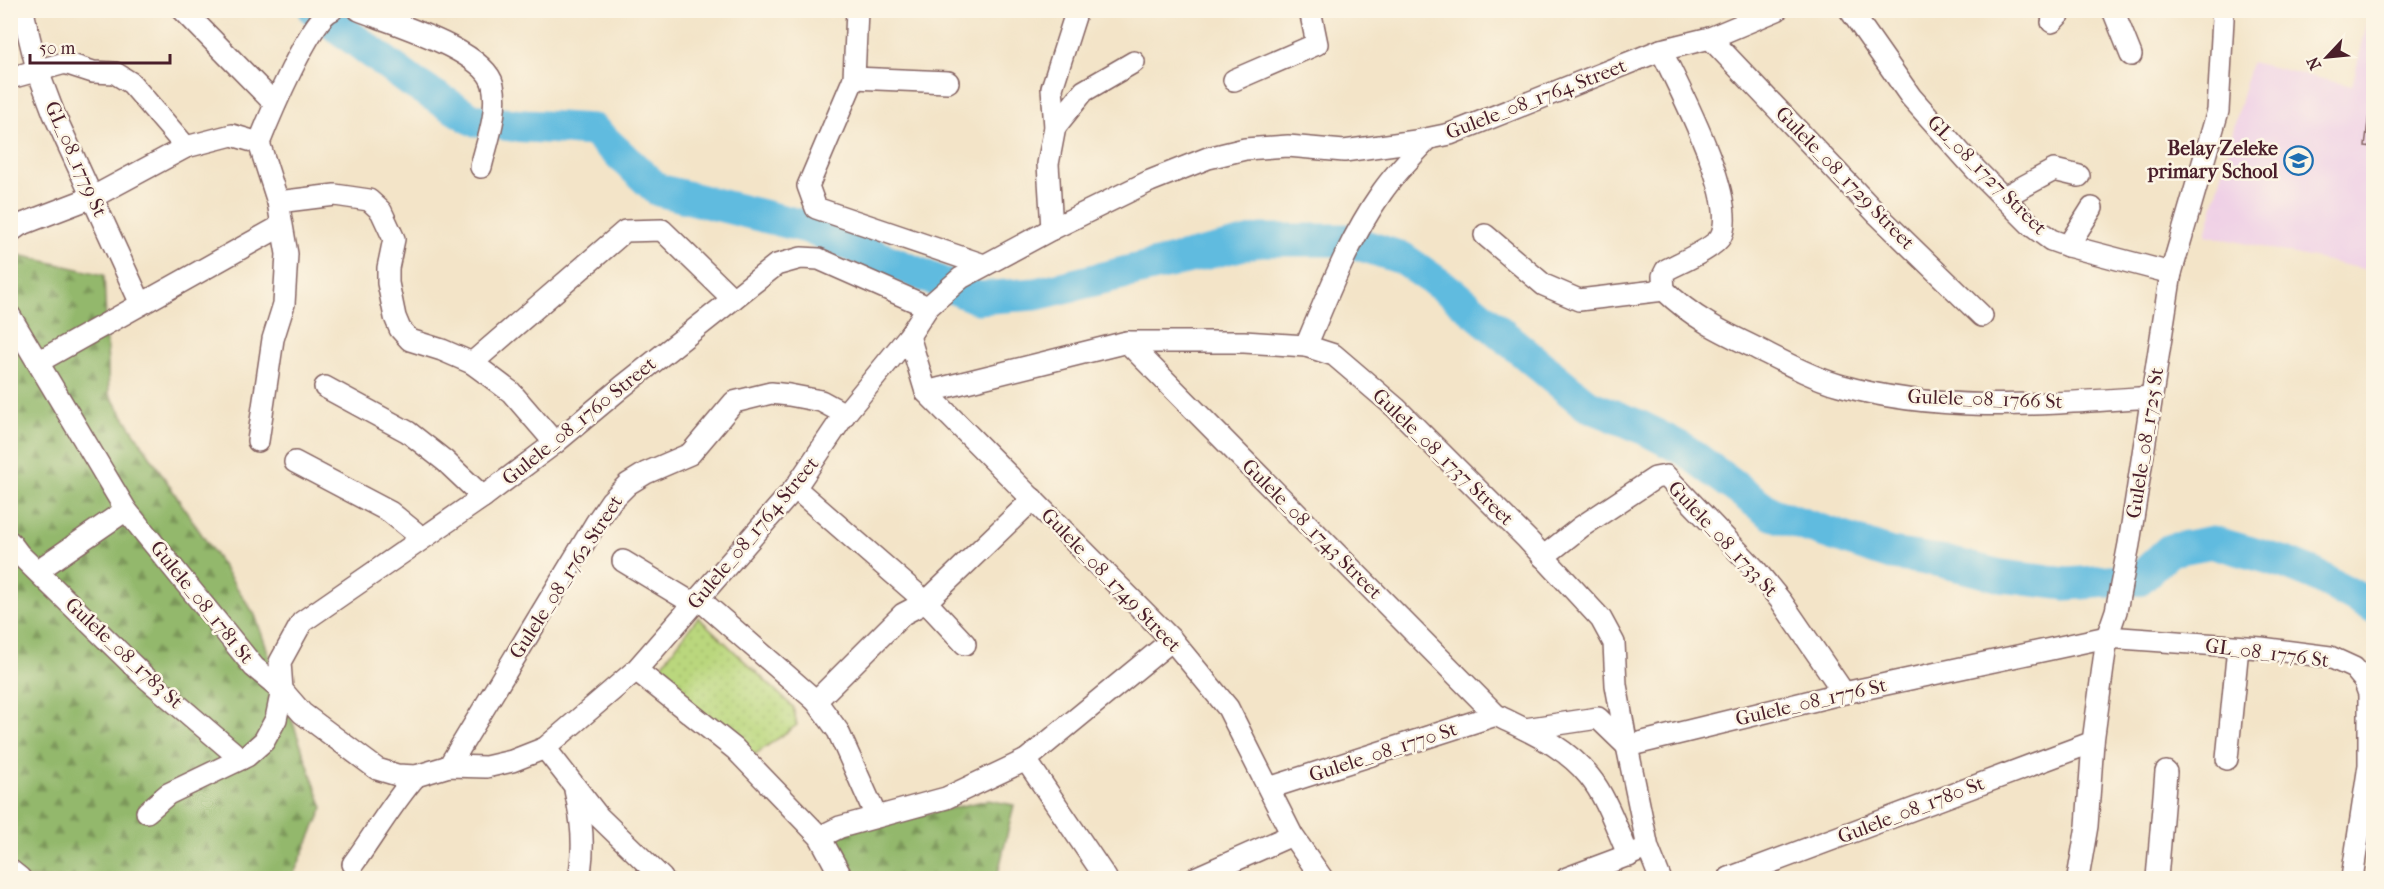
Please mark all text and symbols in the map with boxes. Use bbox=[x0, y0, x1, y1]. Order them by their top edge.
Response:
scale bar bbox=[30, 27, 170, 65]
north arrow bbox=[2297, 27, 2357, 87]
text: 50 m bbox=[39, 38, 76, 59]
text: N bbox=[2302, 53, 2325, 73]
street label: Gulele_08_1764 Street bbox=[1442, 54, 1630, 144]
street label: GL_08_1779 St bbox=[40, 98, 112, 220]
street label: Gulele_08_1729 Street bbox=[1771, 102, 1919, 254]
street label: GL_08_1727 Street bbox=[1923, 111, 2051, 239]
place label: Belay Zeleke primary School bbox=[2147, 137, 2278, 183]
school or university icon: Belay Zeleke primary School bbox=[2283, 144, 2315, 176]
street label: Gulele_08_1760 Street bbox=[498, 352, 660, 490]
street label: Gulele_08_1725 St bbox=[2122, 366, 2168, 520]
street label: Gulele_08_1737 Street bbox=[1368, 384, 1518, 530]
street label: Gulele_08_1766 St bbox=[1907, 385, 2063, 413]
street label: Gulele_08_1764 Street bbox=[683, 452, 823, 614]
street label: Gulele_08_1743 Street bbox=[1237, 454, 1387, 604]
street label: Gulele_08_1733 St bbox=[1663, 476, 1783, 602]
street label: Gulele_08_1762 Street bbox=[505, 491, 627, 663]
street label: Gulele_08_1749 Street bbox=[1036, 503, 1186, 657]
street label: Gulele_08_1781 St bbox=[146, 536, 258, 668]
street label: Gulele_08_1783 St bbox=[61, 593, 187, 713]
street label: GL_08_1776 St bbox=[2204, 634, 2330, 672]
street label: Gulele_08_1776 St bbox=[1733, 673, 1889, 731]
street label: Gulele_08_1770 St bbox=[1306, 717, 1460, 787]
street label: Gulele_08_1780 St bbox=[1835, 772, 1987, 848]

